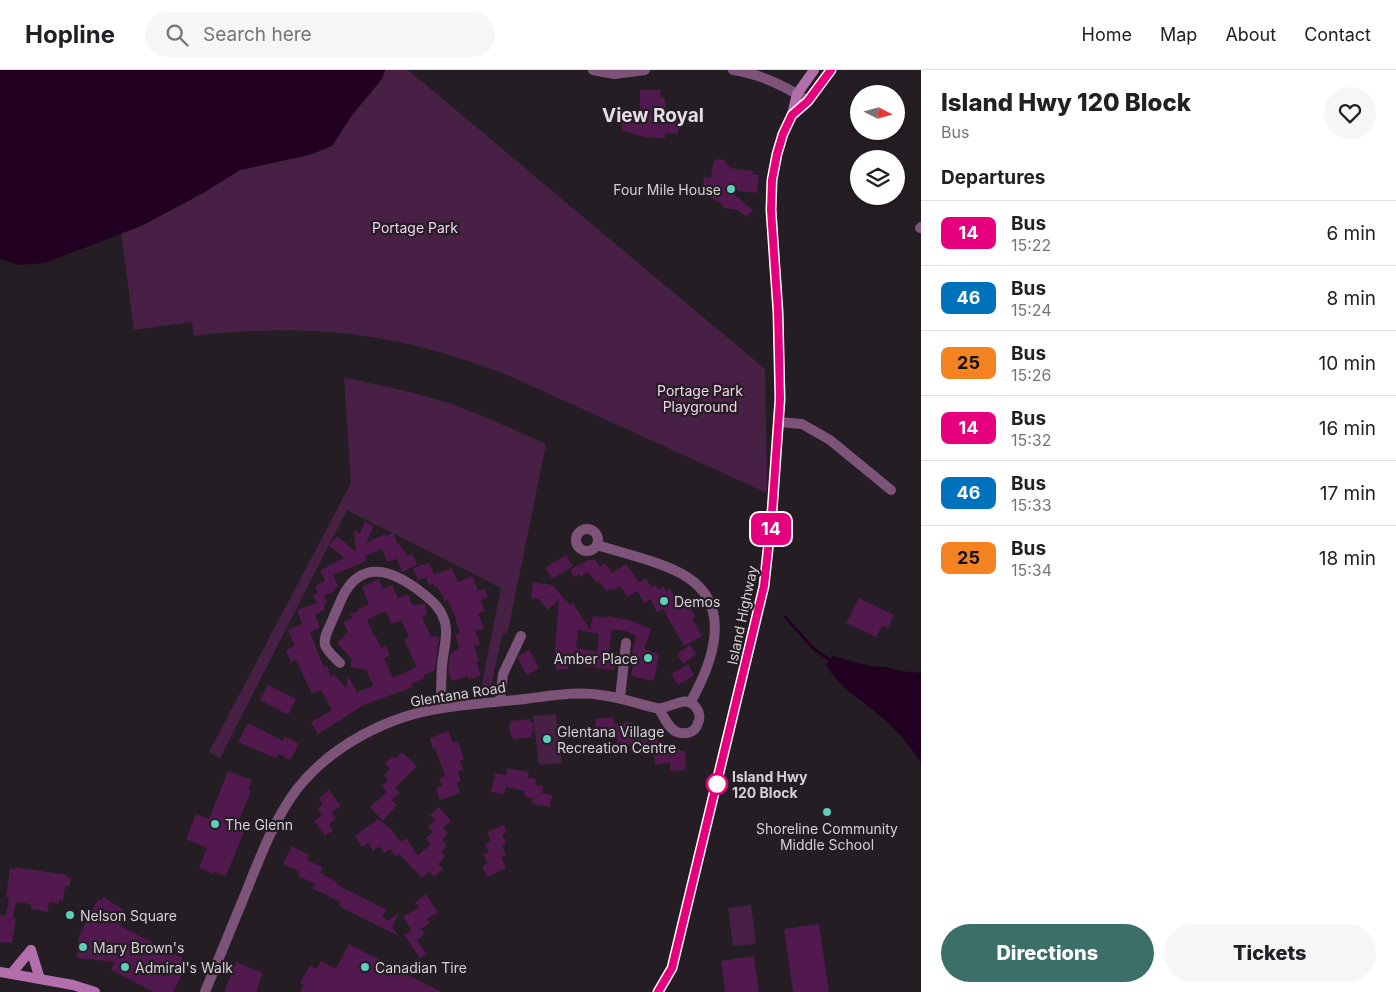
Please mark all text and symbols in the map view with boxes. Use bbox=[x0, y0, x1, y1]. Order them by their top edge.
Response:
search box bbox=[145, 12, 495, 57]
text: Hopline bbox=[25, 20, 115, 49]
icon: search bbox=[163, 21, 191, 49]
text: Search here bbox=[203, 23, 312, 46]
text: Home bbox=[1082, 24, 1132, 45]
text: Map bbox=[1160, 24, 1197, 45]
text: About bbox=[1225, 24, 1276, 45]
text: Contact bbox=[1304, 24, 1371, 45]
north arrow bbox=[850, 85, 905, 140]
map controls bbox=[850, 85, 905, 205]
button: heart bbox=[1324, 87, 1376, 139]
text: Island Hwy 120 Block bbox=[941, 88, 1191, 117]
district label: View Royal bbox=[602, 104, 704, 127]
text: Bus bbox=[941, 122, 969, 142]
button: layers bbox=[850, 150, 905, 205]
text: Departures bbox=[941, 166, 1045, 189]
place label: Four Mile House bbox=[613, 181, 721, 198]
marker: Four Mile House bbox=[725, 183, 737, 195]
text: Bus bbox=[1011, 212, 1046, 235]
park label: Portage Park bbox=[372, 219, 458, 236]
text: 14 bbox=[959, 222, 978, 243]
text: 6 min bbox=[1326, 222, 1376, 245]
text: 15:22 bbox=[1011, 235, 1051, 255]
text: Bus bbox=[1011, 277, 1046, 300]
text: 46 bbox=[957, 287, 980, 308]
text: 8 min bbox=[1326, 287, 1376, 310]
text: 15:24 bbox=[1011, 300, 1052, 320]
text: Bus bbox=[1011, 342, 1046, 365]
text: 25 bbox=[957, 352, 980, 373]
text: 10 min bbox=[1318, 352, 1376, 375]
text: 15:26 bbox=[1011, 365, 1052, 385]
park label: Portage Park Playground bbox=[657, 382, 743, 415]
text: Bus bbox=[1011, 407, 1046, 430]
text: 14 bbox=[959, 417, 978, 438]
text: 16 min bbox=[1319, 417, 1376, 440]
text: 15:32 bbox=[1011, 430, 1051, 450]
text: Bus bbox=[1011, 472, 1046, 495]
text: 46 bbox=[957, 482, 980, 503]
text: 17 min bbox=[1320, 482, 1376, 505]
text: 15:33 bbox=[1011, 495, 1052, 515]
line badge: 14 bbox=[748, 513, 794, 545]
text: 14 bbox=[761, 518, 781, 539]
text: Bus bbox=[1011, 537, 1046, 560]
text: 25 bbox=[957, 547, 980, 568]
text: 18 min bbox=[1319, 547, 1376, 570]
text: 15:34 bbox=[1011, 560, 1052, 580]
street label: Island Highway bbox=[723, 564, 761, 666]
place label: Demos bbox=[674, 593, 720, 610]
marker: Demos bbox=[658, 595, 670, 607]
place label: Amber Place bbox=[554, 650, 638, 667]
marker: Amber Place bbox=[642, 652, 654, 664]
street label: Glentana Road bbox=[409, 678, 507, 710]
place label: Glentana Village Recreation Centre bbox=[557, 723, 676, 756]
marker: Glentana Village Recreation Centre bbox=[541, 733, 553, 745]
place label: Island Hwy 120 Block bbox=[732, 768, 808, 801]
marker: Island Hwy 120 Block bbox=[706, 773, 728, 795]
marker: Shoreline Community Middle School bbox=[821, 806, 833, 818]
place label: The Glenn bbox=[225, 816, 293, 833]
marker: The Glenn bbox=[209, 818, 221, 830]
place label: Shoreline Community Middle School bbox=[756, 820, 898, 853]
place label: Nelson Square bbox=[80, 907, 177, 924]
marker: Nelson Square bbox=[64, 909, 76, 921]
button: Directions bbox=[941, 924, 1154, 982]
button: Tickets bbox=[1164, 924, 1376, 982]
place label: Mary Brown's bbox=[93, 939, 184, 956]
marker: Mary Brown's bbox=[77, 941, 89, 953]
place label: Admiral's Walk bbox=[135, 959, 233, 976]
place label: Canadian Tire bbox=[375, 959, 467, 976]
marker: Admiral's Walk bbox=[119, 961, 131, 973]
marker: Canadian Tire bbox=[359, 961, 371, 973]

